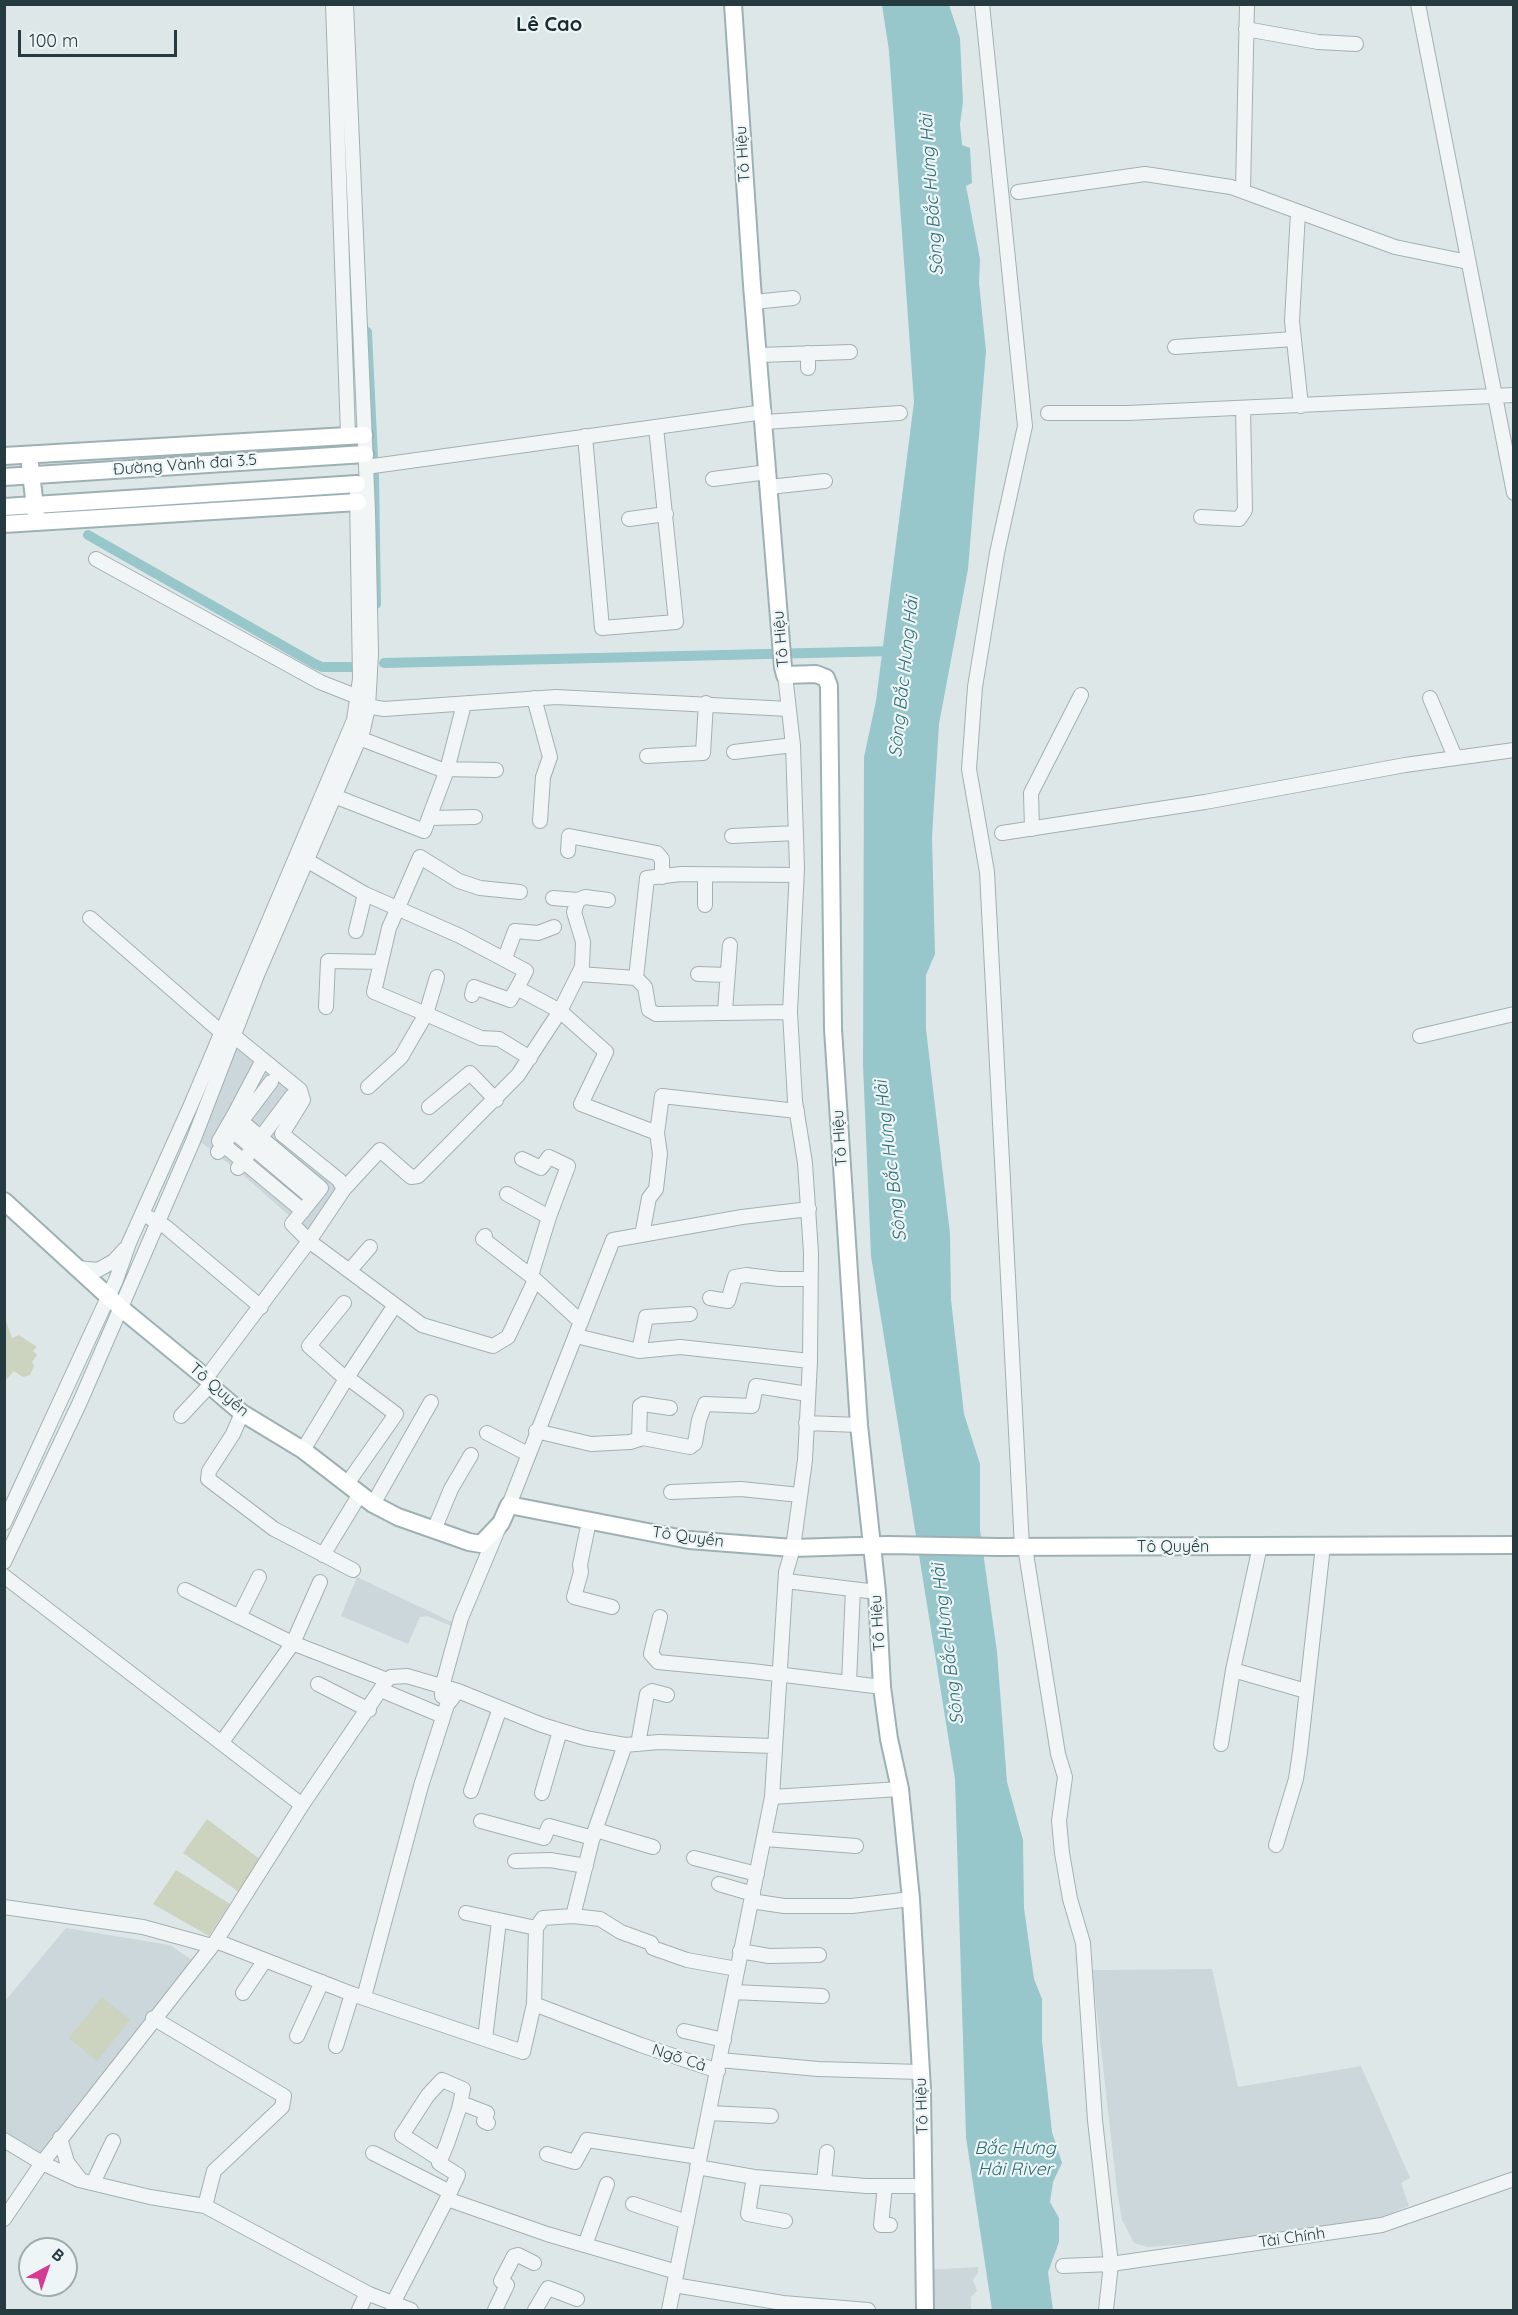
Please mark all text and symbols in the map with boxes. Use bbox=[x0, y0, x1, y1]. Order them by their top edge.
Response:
district label: Lê Cao bbox=[516, 13, 582, 37]
scale bar bbox=[21, 18, 180, 56]
text: 100 m bbox=[29, 29, 78, 52]
water label: Sông Bắc Hưng Hải bbox=[916, 114, 948, 276]
street label: Tô Hiệu bbox=[731, 125, 755, 183]
street label: Đường Vành đai 3.5 bbox=[113, 450, 257, 480]
water label: Sông Bắc Hưng Hải bbox=[885, 595, 923, 759]
street label: Tô Hiệu bbox=[769, 610, 793, 668]
water label: Sông Bắc Hưng Hải bbox=[870, 1079, 912, 1243]
street label: Tô Hiệu bbox=[828, 1109, 852, 1167]
street label: Tô Quyền bbox=[185, 1359, 253, 1421]
street label: Tô Quyền bbox=[651, 1522, 725, 1552]
street label: Tô Quyền bbox=[1137, 1537, 1209, 1557]
water label: Sông Bắc Hưng Hải bbox=[927, 1562, 969, 1726]
street label: Tô Hiệu bbox=[866, 1594, 890, 1652]
street label: Ngõ Cả bbox=[649, 2040, 709, 2076]
street label: Tô Hiệu bbox=[911, 2077, 933, 2135]
water label: Bắc Hưng Hải River bbox=[974, 2138, 1056, 2180]
street label: Tài Chính bbox=[1258, 2224, 1326, 2252]
north arrow bbox=[18, 2237, 78, 2297]
text: B bbox=[48, 2244, 69, 2266]

